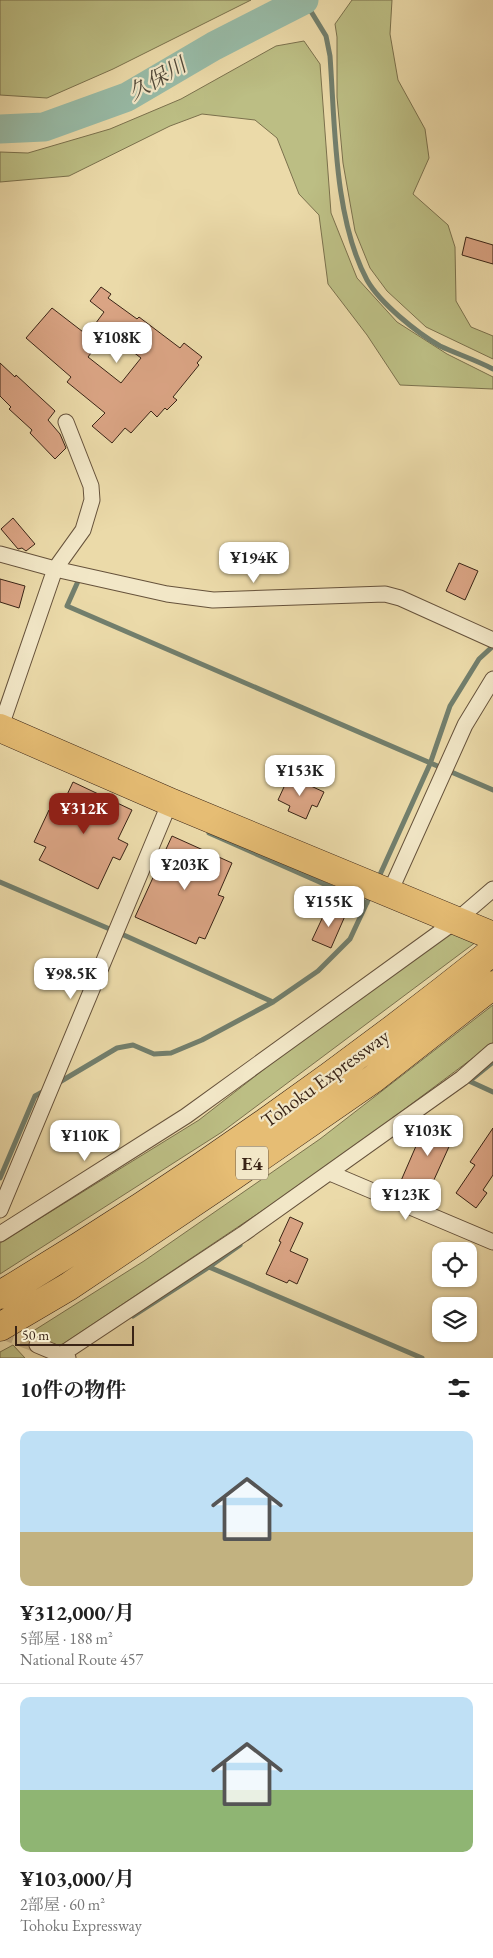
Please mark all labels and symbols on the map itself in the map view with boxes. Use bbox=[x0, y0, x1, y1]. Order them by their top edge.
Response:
water label: 久保川 bbox=[123, 50, 193, 106]
pin: ¥108K bbox=[82, 322, 152, 364]
pin: ¥194K bbox=[219, 542, 289, 584]
pin: ¥153K bbox=[265, 754, 335, 797]
pin: ¥312K bbox=[49, 792, 119, 835]
pin: ¥203K bbox=[150, 848, 220, 891]
pin: ¥155K bbox=[294, 886, 364, 928]
pin: ¥98.5K bbox=[30, 958, 112, 1000]
street label: Tohoku Expressway bbox=[256, 1023, 394, 1133]
pin: ¥103K bbox=[393, 1114, 463, 1157]
pin: ¥110K bbox=[50, 1120, 120, 1162]
road number: E4 bbox=[236, 1146, 268, 1180]
pin: ¥123K bbox=[371, 1178, 441, 1221]
scale bar bbox=[15, 1323, 134, 1346]

